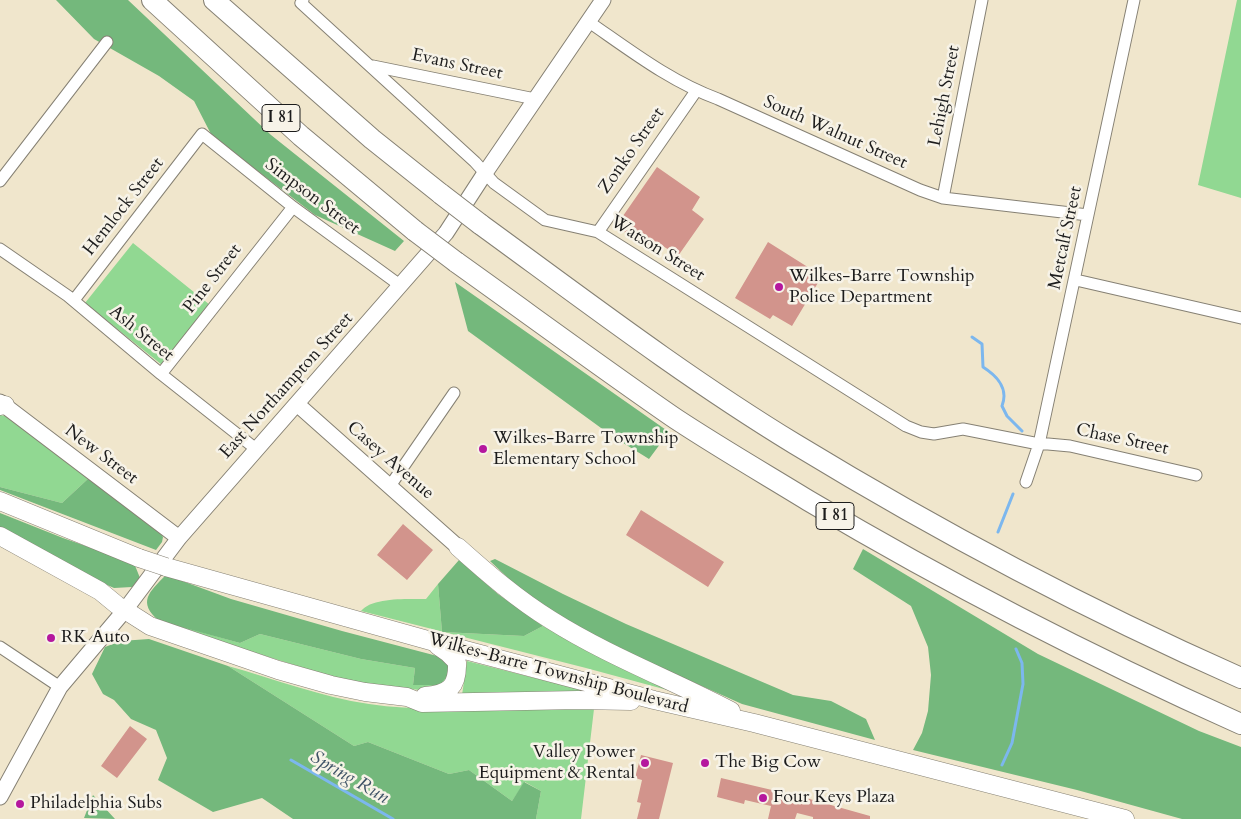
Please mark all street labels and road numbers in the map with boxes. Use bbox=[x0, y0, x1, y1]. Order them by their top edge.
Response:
street label: Lehigh Street bbox=[925, 44, 965, 148]
street label: Evans Street bbox=[410, 45, 504, 85]
street label: South Walnut Street bbox=[760, 92, 910, 174]
street label: Zonko Street bbox=[594, 104, 670, 198]
road number: I 81 bbox=[262, 105, 300, 132]
street label: Hemlock Street bbox=[79, 154, 169, 260]
street label: Simpson Street bbox=[260, 154, 364, 240]
street label: Metcalf Street bbox=[1045, 184, 1087, 292]
street label: Watson Street bbox=[606, 211, 708, 287]
street label: Pine Street bbox=[179, 240, 247, 318]
street label: Ash Street bbox=[104, 301, 178, 367]
street label: East Northampton Street bbox=[216, 309, 358, 463]
street label: Casey Avenue bbox=[342, 417, 438, 505]
street label: New Street bbox=[60, 420, 142, 490]
street label: Chase Street bbox=[1074, 420, 1170, 460]
road number: I 81 bbox=[816, 502, 854, 530]
street label: Wilkes-Barre Township Boulevard bbox=[426, 629, 690, 719]

